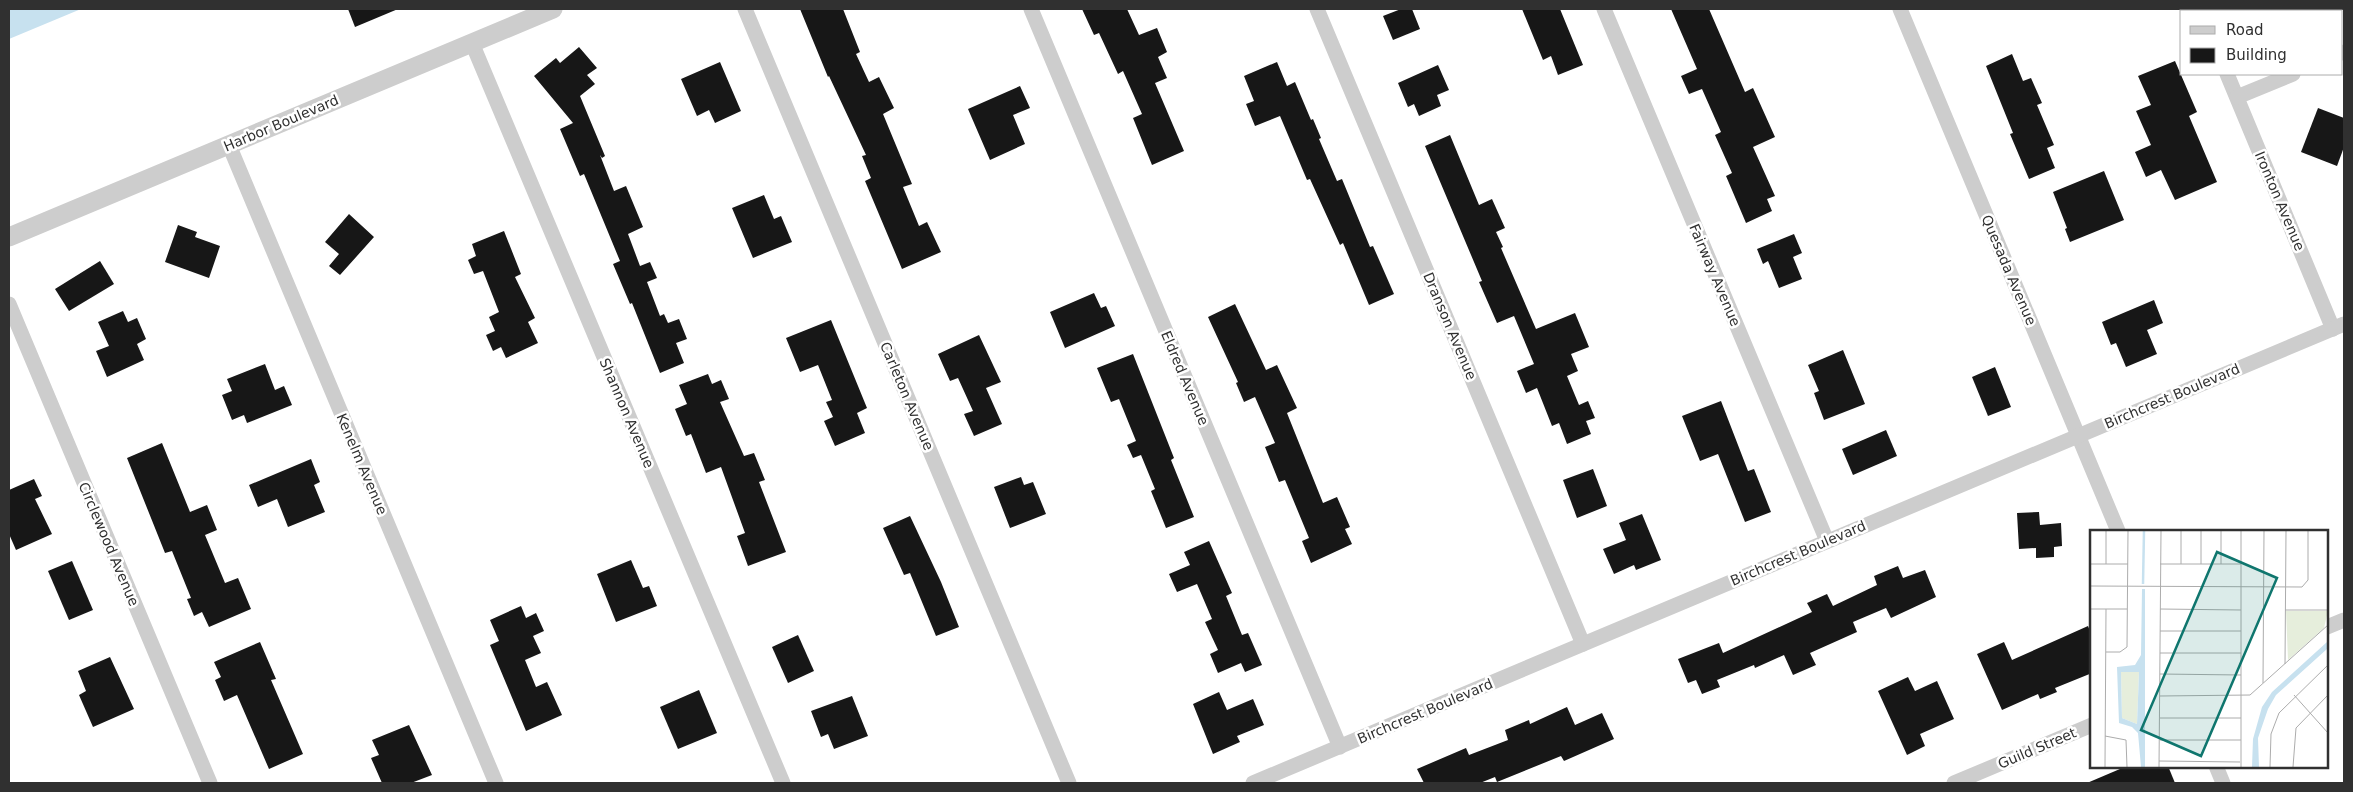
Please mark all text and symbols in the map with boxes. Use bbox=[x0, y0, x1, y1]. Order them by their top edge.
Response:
legend bbox=[2180, 10, 2343, 75]
text: Road bbox=[2226, 21, 2264, 39]
text: Building bbox=[2226, 46, 2287, 64]
street label: Harbor Boulevard bbox=[221, 92, 341, 154]
street label: Ironton Avenue bbox=[2252, 149, 2308, 253]
street label: Quesada Avenue bbox=[1979, 212, 2039, 328]
street label: Fairway Avenue bbox=[1686, 221, 1744, 329]
street label: Dranson Avenue bbox=[1420, 270, 1480, 382]
street label: Eldred Avenue bbox=[1158, 328, 1212, 428]
street label: Carleton Avenue bbox=[877, 339, 937, 453]
street label: Shannon Avenue bbox=[597, 356, 657, 470]
street label: Birchcrest Boulevard bbox=[2102, 360, 2242, 432]
street label: Kenelm Avenue bbox=[333, 411, 391, 517]
street label: Circlewood Avenue bbox=[76, 480, 142, 608]
street label: Birchcrest Boulevard bbox=[1728, 517, 1868, 589]
inset map bbox=[2090, 530, 2328, 767]
street label: Birchcrest Boulevard bbox=[1355, 675, 1495, 747]
street label: Guild Street bbox=[1995, 724, 2079, 772]

